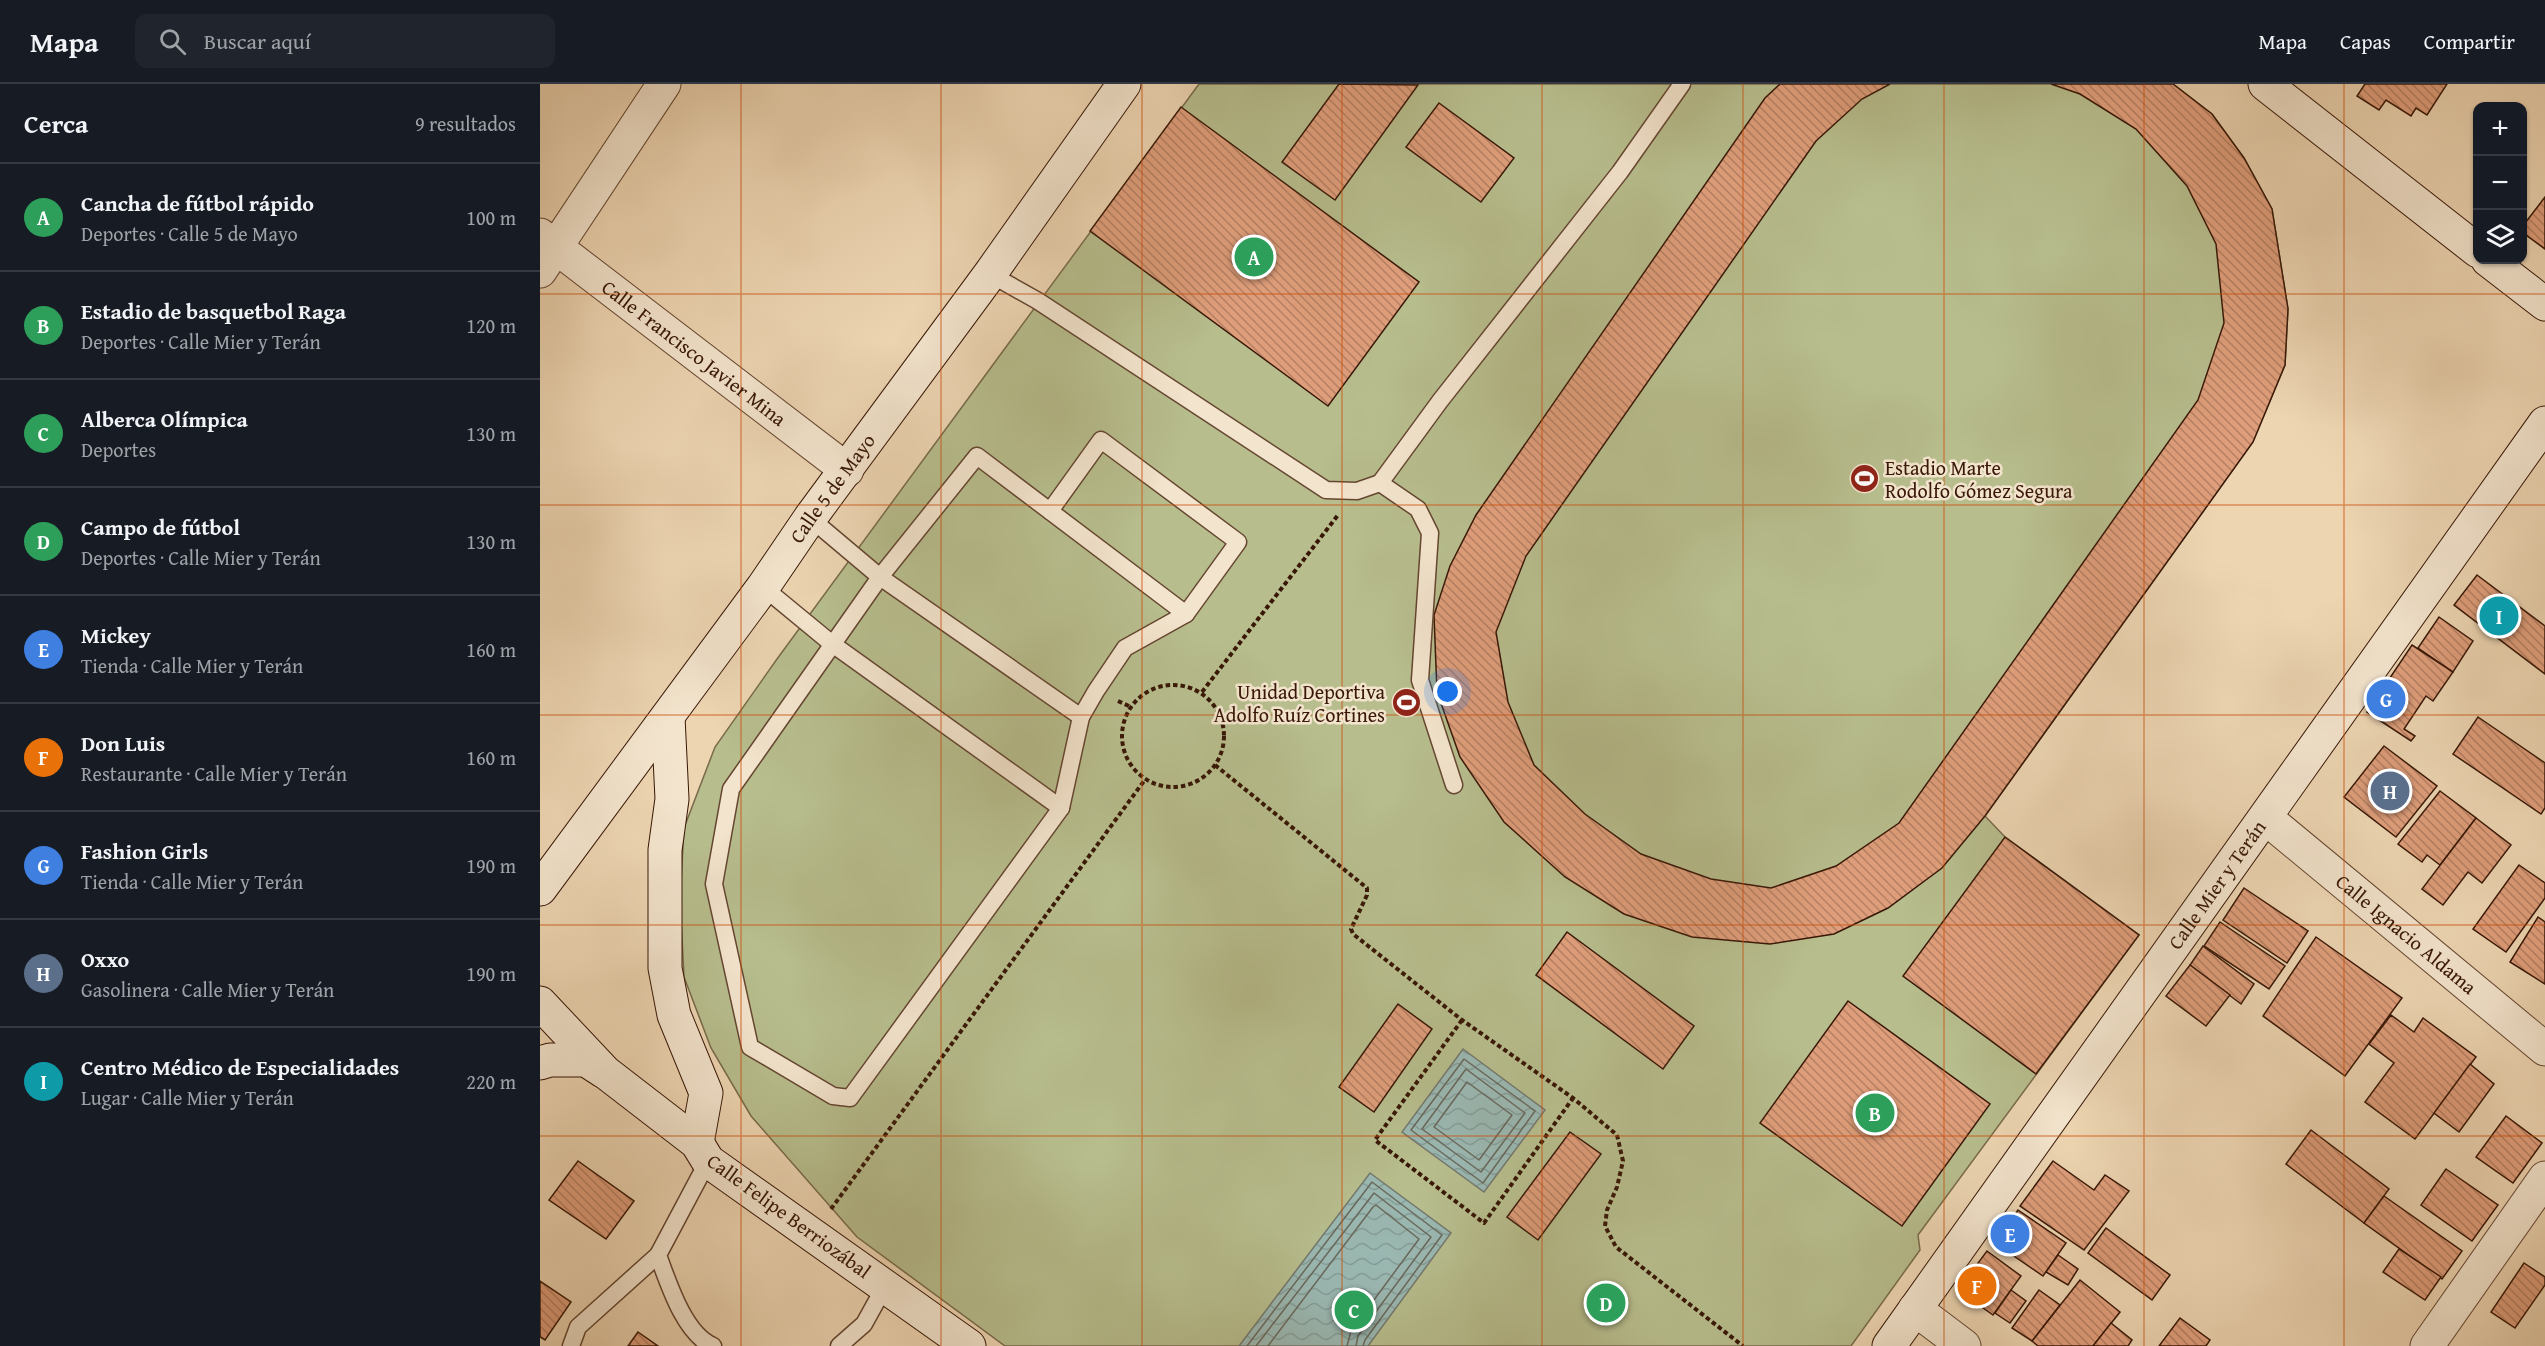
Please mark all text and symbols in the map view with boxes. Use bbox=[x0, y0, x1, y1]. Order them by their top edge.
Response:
search box bbox=[135, 14, 555, 68]
text: Mapa bbox=[30, 21, 99, 62]
icon: search bbox=[156, 25, 189, 58]
text: Buscar aquí bbox=[204, 25, 311, 57]
text: Mapa bbox=[2258, 26, 2307, 57]
text: Capas bbox=[2340, 26, 2391, 57]
text: Compartir bbox=[2424, 26, 2515, 57]
map controls bbox=[2473, 102, 2527, 264]
button: + bbox=[2473, 102, 2527, 156]
text: Cerca bbox=[24, 104, 88, 143]
text: 9 resultados bbox=[415, 109, 516, 138]
button: − bbox=[2473, 156, 2527, 210]
text: Cancha de fútbol rápido bbox=[81, 187, 314, 219]
text: A bbox=[37, 203, 50, 232]
text: 100 m bbox=[466, 203, 516, 232]
button: layers bbox=[2473, 210, 2527, 264]
text: Deportes · Calle 5 de Mayo bbox=[81, 219, 298, 248]
pin: A bbox=[1234, 234, 1274, 279]
street label: Calle Francisco Javier Mina bbox=[596, 272, 793, 433]
text: Estadio de basquetbol Raga bbox=[81, 295, 346, 327]
text: B bbox=[37, 311, 50, 340]
text: 120 m bbox=[466, 311, 516, 340]
text: Deportes · Calle Mier y Terán bbox=[81, 327, 321, 356]
text: Alberca Olímpica bbox=[81, 403, 248, 435]
text: C bbox=[38, 419, 49, 448]
text: 130 m bbox=[466, 419, 516, 448]
street label: Calle 5 de Mayo bbox=[782, 427, 882, 549]
text: Deportes bbox=[81, 435, 156, 464]
place label: Estadio Marte Rodolfo Gómez Segura bbox=[1885, 453, 2073, 505]
sports icon: Estadio Marte Rodolfo Gómez Segura bbox=[1848, 463, 1880, 495]
text: Campo de fútbol bbox=[81, 511, 240, 543]
text: D bbox=[37, 527, 50, 556]
text: 130 m bbox=[466, 527, 516, 556]
text: Deportes · Calle Mier y Terán bbox=[81, 543, 321, 572]
pin: I bbox=[2480, 594, 2518, 638]
text: Mickey bbox=[81, 619, 151, 651]
text: E bbox=[38, 635, 49, 664]
text: 160 m bbox=[466, 635, 516, 664]
text: Tienda · Calle Mier y Terán bbox=[81, 651, 303, 680]
pin: G bbox=[2366, 676, 2406, 722]
place label: Unidad Deportiva Adolfo Ruíz Cortines bbox=[1214, 677, 1386, 729]
your location bbox=[1433, 677, 1462, 706]
sports icon: Unidad Deportiva Adolfo Ruíz Cortines bbox=[1390, 687, 1422, 719]
text: Don Luis bbox=[81, 727, 165, 759]
text: F bbox=[38, 743, 49, 772]
text: 160 m bbox=[466, 743, 516, 772]
text: Restaurante · Calle Mier y Terán bbox=[81, 759, 347, 788]
pin: H bbox=[2370, 768, 2410, 814]
street label: Calle Mier y Terán bbox=[2160, 814, 2273, 955]
text: Fashion Girls bbox=[81, 835, 208, 867]
text: G bbox=[37, 851, 50, 880]
text: 190 m bbox=[466, 851, 516, 880]
text: Tienda · Calle Mier y Terán bbox=[81, 867, 303, 896]
street label: Calle Ignacio Aldama bbox=[2330, 867, 2484, 1001]
text: Oxxo bbox=[81, 943, 129, 975]
text: H bbox=[37, 959, 50, 988]
text: 190 m bbox=[466, 959, 516, 988]
text: Gasolinera · Calle Mier y Terán bbox=[81, 975, 334, 1004]
text: Centro Médico de Especialidades bbox=[81, 1051, 399, 1083]
text: I bbox=[40, 1067, 47, 1096]
text: 220 m bbox=[466, 1067, 516, 1096]
text: Lugar · Calle Mier y Terán bbox=[81, 1083, 294, 1112]
pin: B bbox=[1856, 1090, 1894, 1136]
street label: Calle Felipe Berriozábal bbox=[701, 1146, 877, 1285]
pin: E bbox=[1990, 1212, 2030, 1256]
pin: F bbox=[1958, 1264, 1996, 1308]
pin: D bbox=[1586, 1280, 1626, 1326]
pin: C bbox=[1334, 1288, 1374, 1332]

